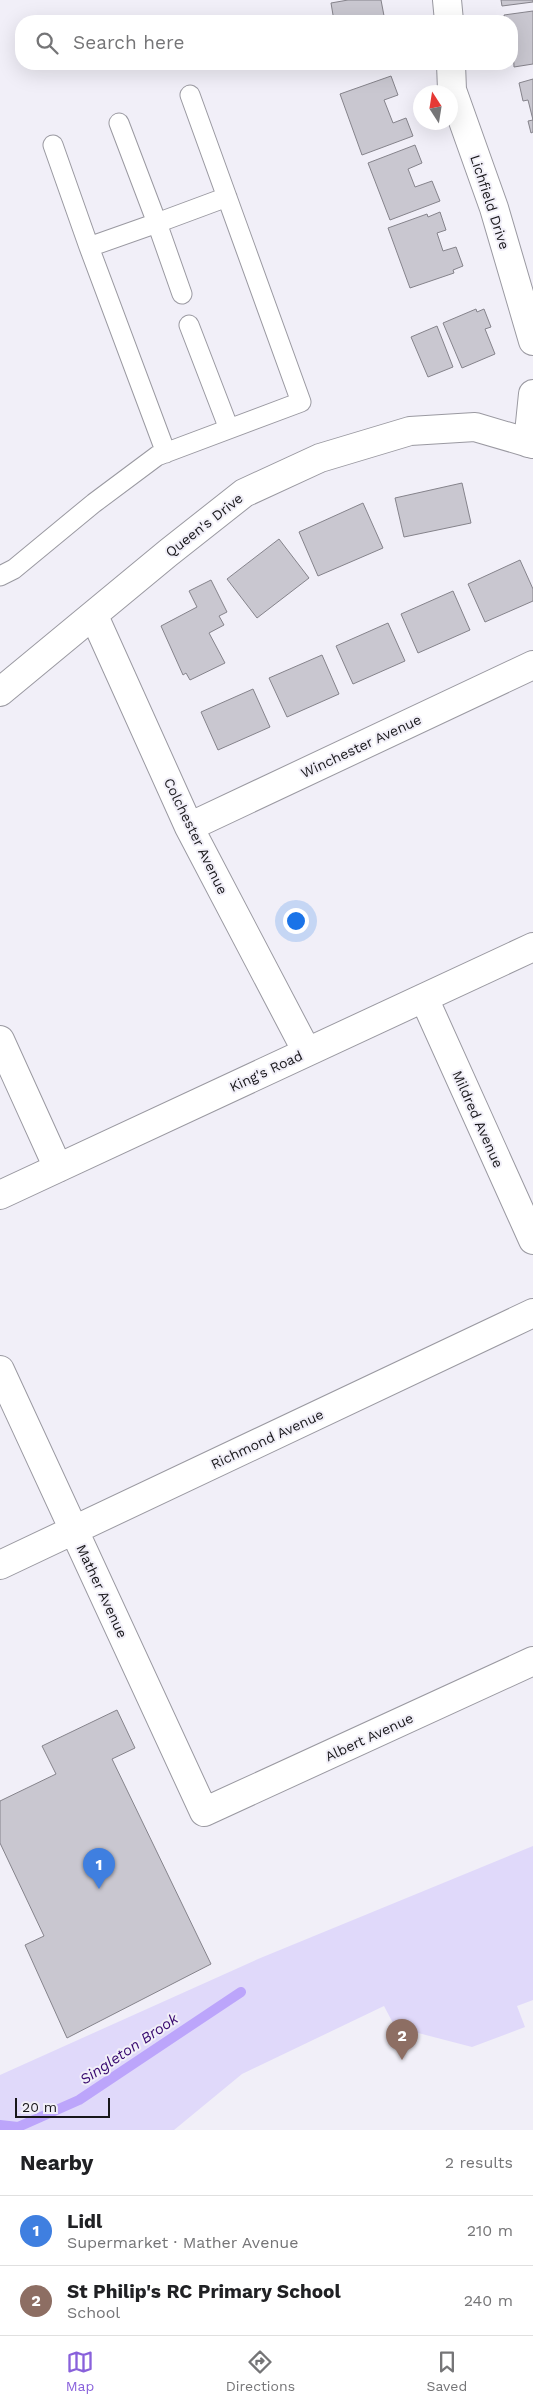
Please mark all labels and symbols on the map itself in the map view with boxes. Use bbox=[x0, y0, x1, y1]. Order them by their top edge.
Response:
north arrow bbox=[413, 85, 458, 130]
street label: Lichfield Drive bbox=[467, 153, 513, 251]
street label: Queen's Drive bbox=[162, 490, 246, 560]
street label: Winchester Avenue bbox=[298, 711, 424, 781]
street label: Colchester Avenue bbox=[161, 775, 231, 897]
your location bbox=[283, 908, 309, 934]
street label: King's Road bbox=[227, 1047, 305, 1095]
street label: Mildred Avenue bbox=[449, 1068, 507, 1170]
street label: Richmond Avenue bbox=[208, 1406, 326, 1472]
street label: Mather Avenue bbox=[73, 1542, 131, 1640]
street label: Albert Avenue bbox=[322, 1710, 416, 1764]
pin: 1 bbox=[83, 1848, 115, 1889]
water label: Singleton Brook bbox=[77, 2009, 182, 2088]
pin: 2 bbox=[386, 2019, 418, 2060]
scale bar bbox=[15, 2095, 110, 2118]

